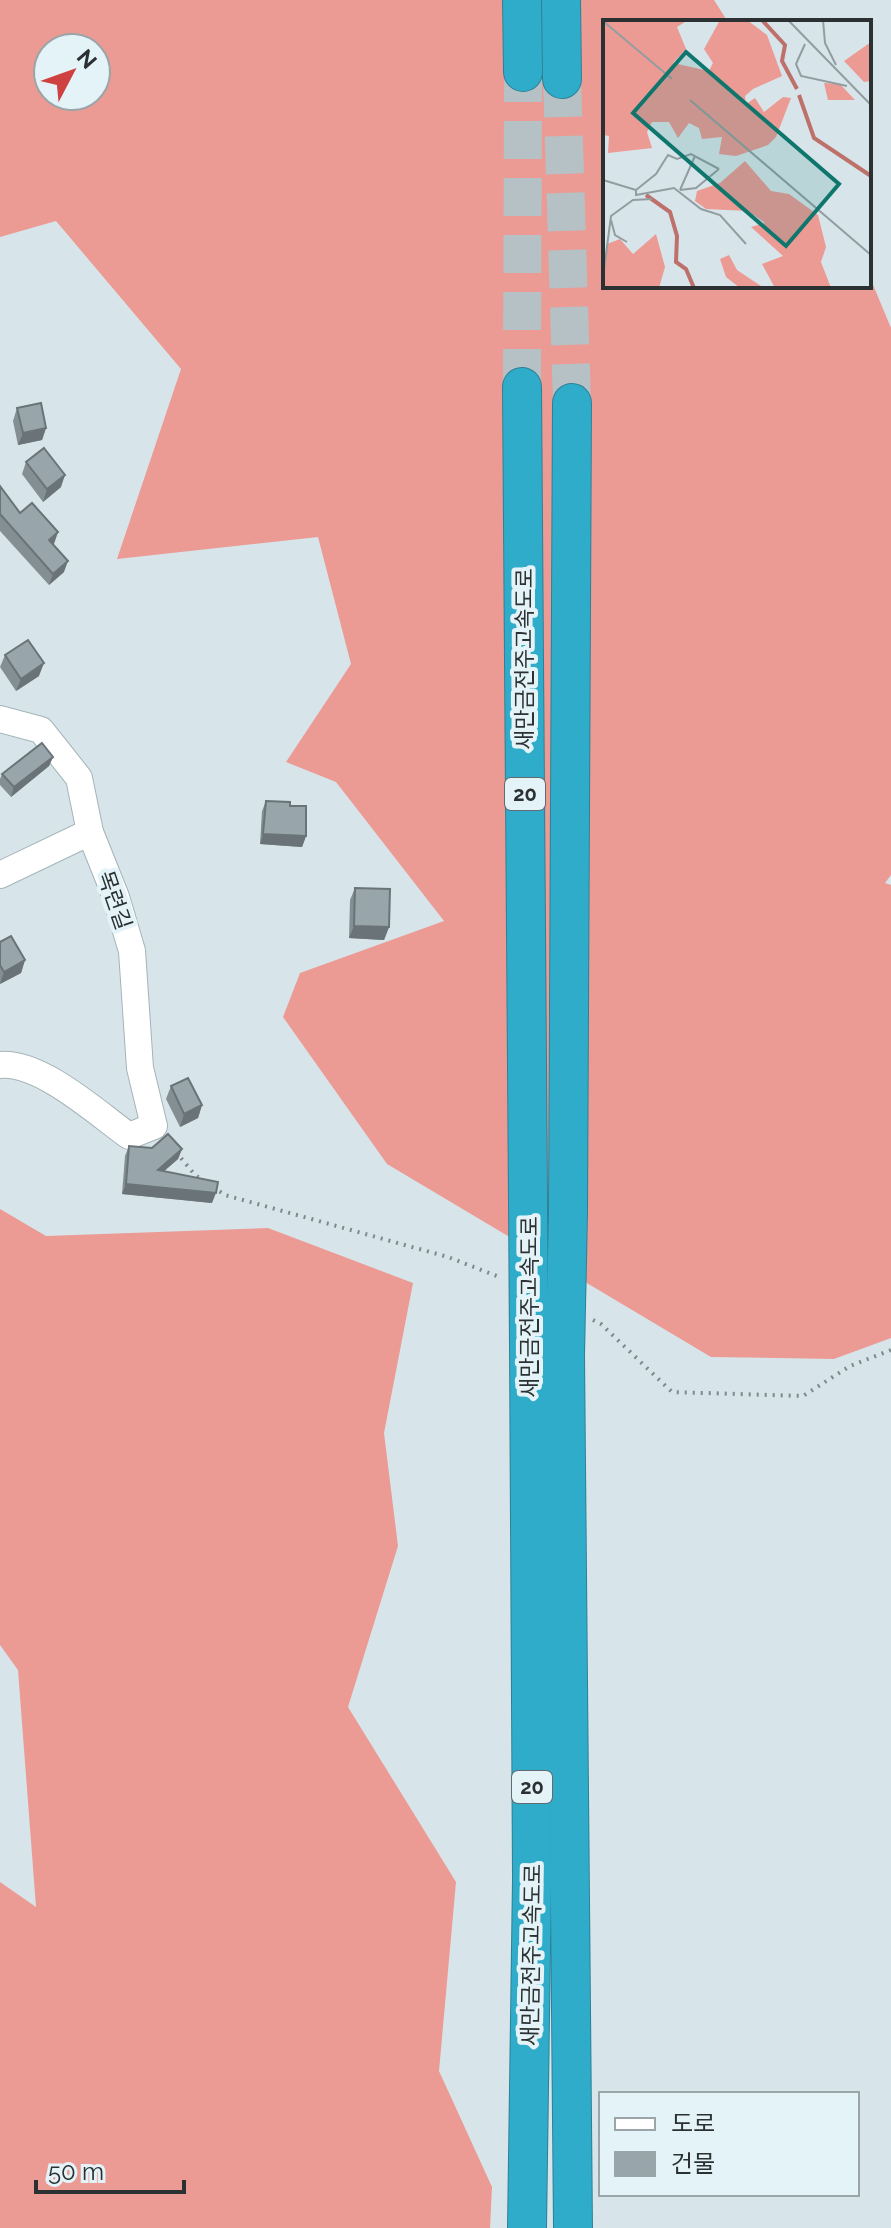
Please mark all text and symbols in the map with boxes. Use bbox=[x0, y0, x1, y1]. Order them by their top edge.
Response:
inset map bbox=[603, 20, 871, 288]
north arrow bbox=[32, 32, 112, 112]
text: N bbox=[72, 44, 102, 74]
street label: 새만금전주고속도로 bbox=[511, 568, 537, 750]
road number: 20 bbox=[505, 778, 545, 810]
street label: 목련길 bbox=[93, 867, 137, 933]
street label: 새만금전주고속도로 bbox=[516, 1216, 542, 1398]
road number: 20 bbox=[512, 1771, 552, 1803]
street label: 새만금전주고속도로 bbox=[516, 1864, 546, 2046]
legend bbox=[599, 2092, 859, 2196]
text: 도로 bbox=[671, 2109, 715, 2138]
scale bar bbox=[36, 2144, 184, 2194]
text: 건물 bbox=[671, 2149, 715, 2178]
text: 50 m bbox=[48, 2157, 104, 2186]

